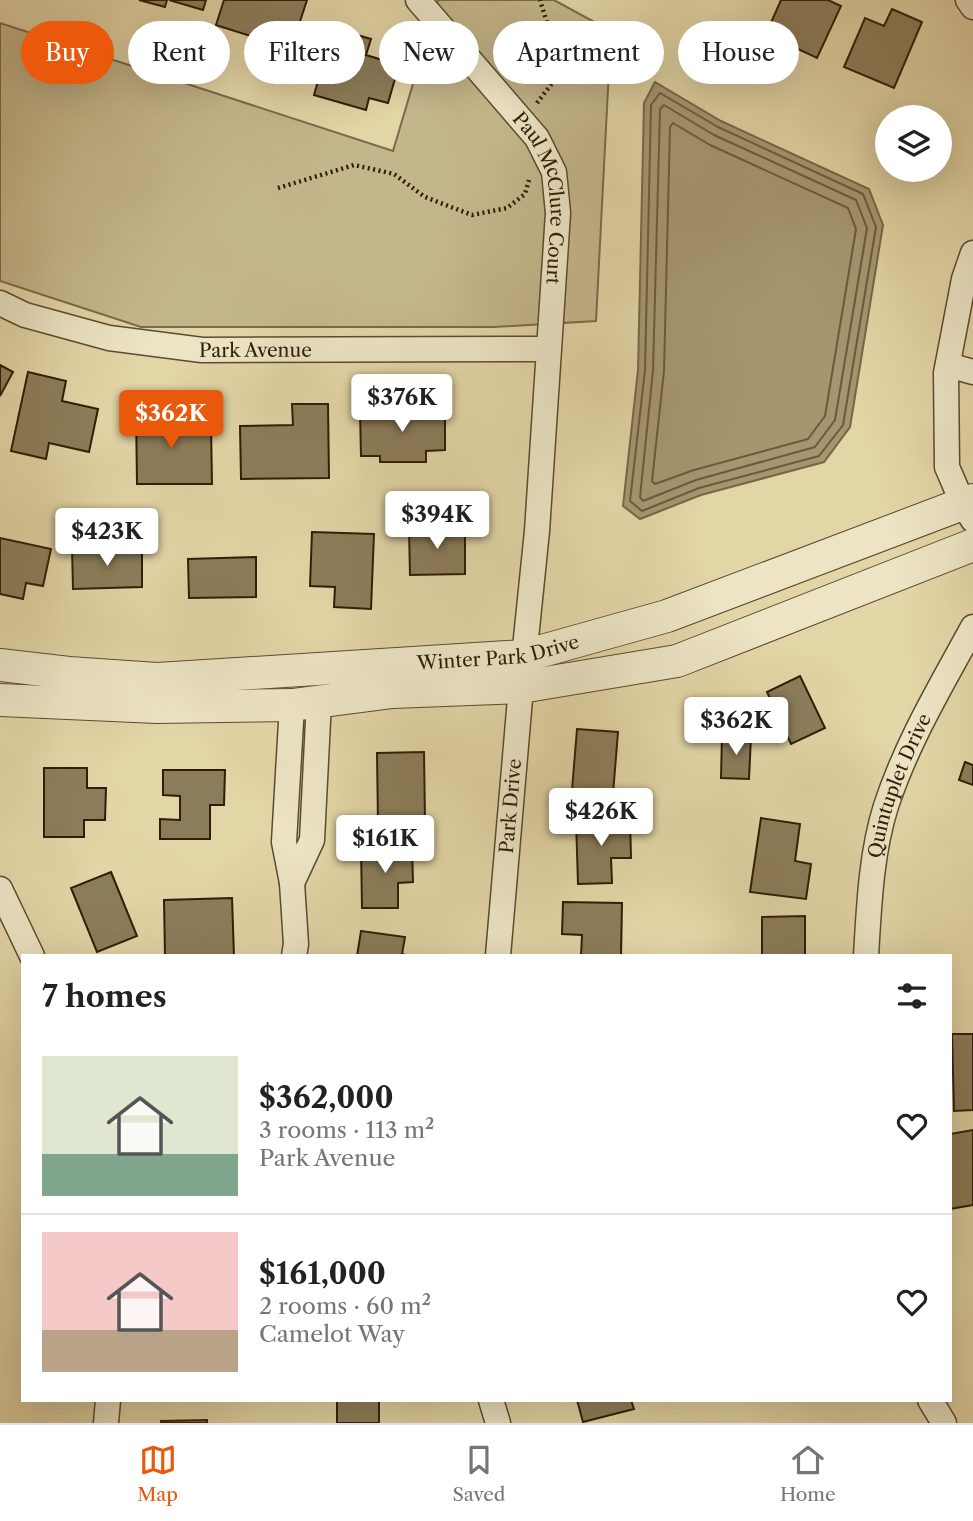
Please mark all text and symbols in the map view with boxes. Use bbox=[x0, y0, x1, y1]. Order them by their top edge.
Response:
chip: Buy bbox=[21, 21, 114, 84]
chip: Rent bbox=[128, 21, 230, 84]
chip: Filters bbox=[244, 21, 365, 84]
chip: New bbox=[379, 21, 479, 84]
chip: Apartment bbox=[493, 21, 664, 84]
chip: House bbox=[678, 21, 799, 84]
map controls bbox=[875, 105, 952, 182]
button: layers bbox=[875, 105, 952, 182]
street label: Paul McClure Court bbox=[508, 107, 569, 285]
street label: Park Avenue bbox=[199, 339, 312, 362]
pin: $376K bbox=[353, 374, 451, 434]
text: $376K bbox=[367, 383, 437, 411]
pin: $362K bbox=[122, 391, 220, 450]
text: $362K bbox=[135, 399, 207, 427]
pin: $394K bbox=[388, 491, 486, 551]
text: $394K bbox=[401, 500, 473, 528]
pin: $423K bbox=[58, 508, 156, 568]
text: $423K bbox=[71, 517, 143, 545]
street label: Winter Park Drive bbox=[415, 630, 582, 675]
pin: $362K bbox=[687, 698, 785, 757]
text: $362K bbox=[700, 706, 772, 734]
street label: Quintuplet Drive bbox=[863, 710, 936, 860]
street label: Park Drive bbox=[495, 758, 526, 855]
pin: $426K bbox=[552, 788, 650, 848]
text: $426K bbox=[565, 797, 637, 825]
pin: $161K bbox=[336, 816, 434, 875]
text: $161K bbox=[352, 824, 418, 852]
icon: filters bbox=[893, 977, 931, 1015]
text: 7 homes bbox=[42, 978, 167, 1015]
text: $362,000 bbox=[259, 1079, 394, 1116]
icon: home bbox=[98, 1084, 182, 1168]
icon: heart bbox=[893, 1107, 931, 1145]
text: 3 rooms · 113 m² bbox=[259, 1116, 435, 1144]
text: Park Avenue bbox=[259, 1144, 395, 1172]
text: $161,000 bbox=[259, 1255, 386, 1292]
icon: home bbox=[98, 1260, 182, 1344]
icon: heart bbox=[893, 1283, 931, 1321]
text: 2 rooms · 60 m² bbox=[259, 1292, 431, 1320]
text: Camelot Way bbox=[259, 1320, 405, 1348]
tab: Map bbox=[137, 1441, 178, 1506]
tab: Saved bbox=[453, 1441, 505, 1506]
tab: Home bbox=[780, 1441, 836, 1506]

